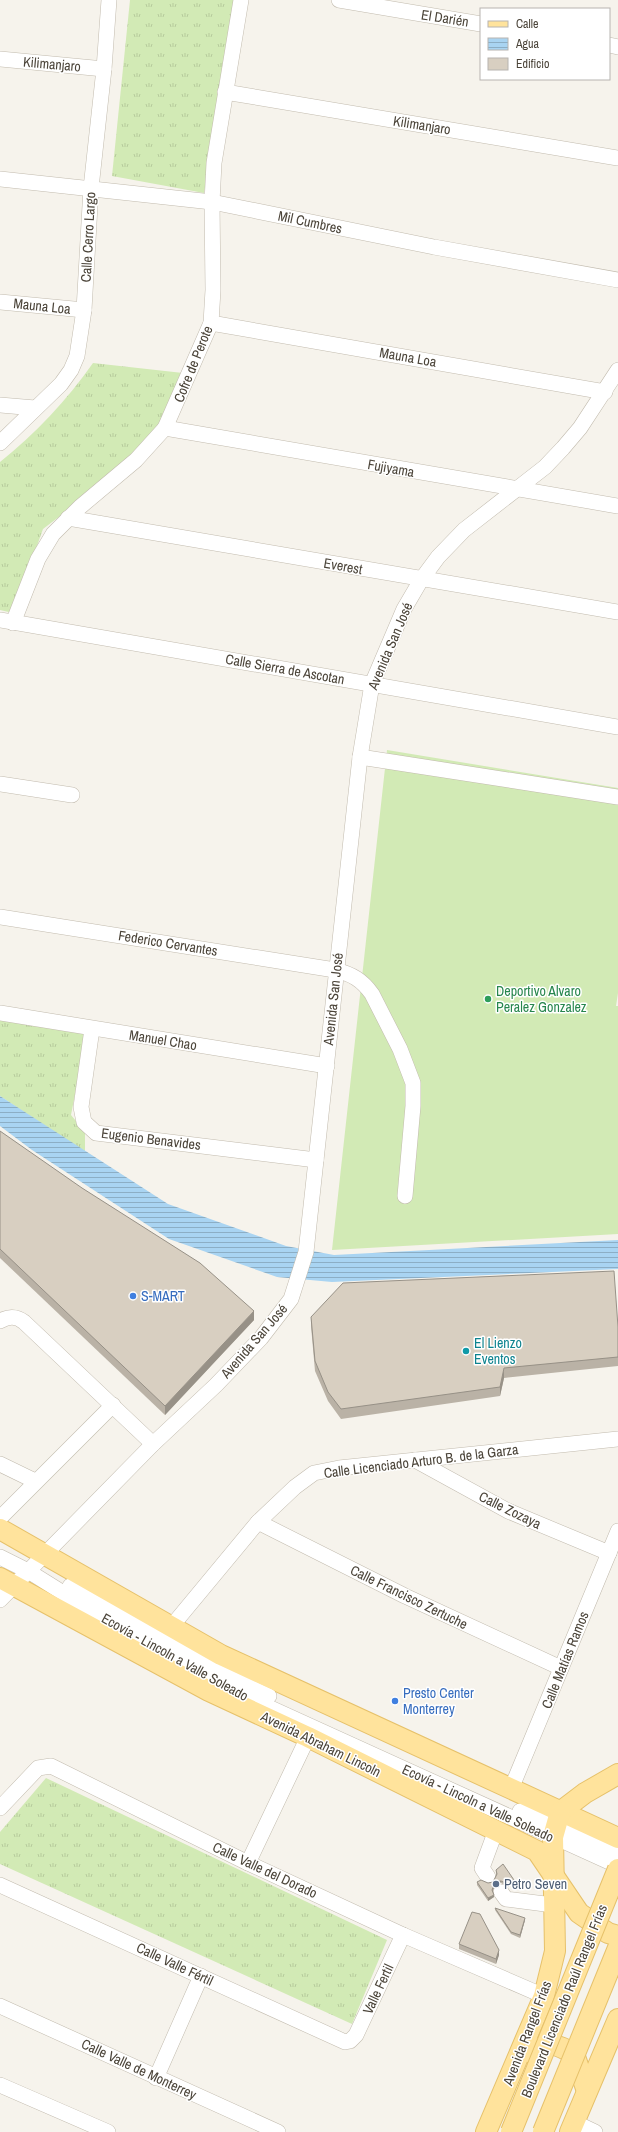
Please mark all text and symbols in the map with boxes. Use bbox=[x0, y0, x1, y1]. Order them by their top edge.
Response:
street label: El Darién bbox=[420, 5, 470, 31]
legend bbox=[480, 8, 610, 80]
text: Calle bbox=[516, 16, 538, 32]
text: Agua bbox=[515, 36, 540, 52]
street label: Kilimanjaro bbox=[22, 53, 82, 75]
text: Edificio bbox=[516, 56, 549, 72]
street label: Kilimanjaro bbox=[392, 112, 452, 138]
street label: Calle Cerro Largo bbox=[77, 191, 99, 283]
street label: Mil Cumbres bbox=[276, 206, 344, 238]
street label: Mauna Loa bbox=[12, 294, 72, 318]
street label: Cofre de Perote bbox=[169, 323, 217, 405]
street label: Mauna Loa bbox=[378, 343, 438, 371]
street label: Fujiyama bbox=[366, 455, 416, 481]
street label: Everest bbox=[322, 554, 364, 578]
street label: Avenida San José bbox=[363, 600, 416, 693]
street label: Calle Sierra de Ascotan bbox=[224, 650, 346, 688]
street label: Federico Cervantes bbox=[117, 926, 219, 960]
street label: Avenida San José bbox=[319, 952, 347, 1047]
place label: Deportivo Alvaro Peralez Gonzalez bbox=[496, 982, 587, 1016]
marker: Deportivo Alvaro Peralez Gonzalez bbox=[483, 994, 493, 1004]
street label: Manuel Chao bbox=[128, 1026, 198, 1054]
street label: Eugenio Benavides bbox=[100, 1124, 202, 1154]
place label: S-MART bbox=[141, 1287, 185, 1305]
marker: S-MART bbox=[128, 1291, 138, 1301]
street label: Avenida San José bbox=[216, 1300, 291, 1383]
place label: El Lienzo Eventos bbox=[474, 1334, 522, 1368]
marker: El Lienzo Eventos bbox=[461, 1346, 471, 1356]
street label: Calle Licenciado Arturo B. de la Garza bbox=[323, 1440, 520, 1482]
street label: Calle Zozaya bbox=[476, 1487, 545, 1533]
street label: Calle Francisco Zertuche bbox=[347, 1561, 471, 1633]
street label: Calle Matías Ramos bbox=[537, 1608, 593, 1711]
street label: Ecovía - Lincoln a Valle Soleado bbox=[98, 1609, 252, 1705]
place label: Presto Center Monterrey bbox=[403, 1684, 474, 1718]
marker: Presto Center Monterrey bbox=[390, 1696, 400, 1706]
street label: Avenida Abraham Lincoln bbox=[257, 1707, 384, 1781]
street label: Ecovía - Lincoln a Valle Soleado bbox=[399, 1760, 557, 1846]
street label: Calle Valle del Dorado bbox=[210, 1838, 320, 1902]
place label: Petro Seven bbox=[504, 1875, 567, 1893]
marker: Petro Seven bbox=[491, 1879, 501, 1889]
street label: Boulevard Licenciado Raúl Rangel Frías bbox=[517, 1902, 611, 2100]
street label: Calle Valle Fértil bbox=[134, 1938, 216, 1990]
street label: Valle Fertil bbox=[359, 1961, 397, 2017]
street label: Avenida Rangel Frías bbox=[498, 1978, 555, 2089]
street label: Calle Valle de Monterrey bbox=[79, 2034, 200, 2104]

